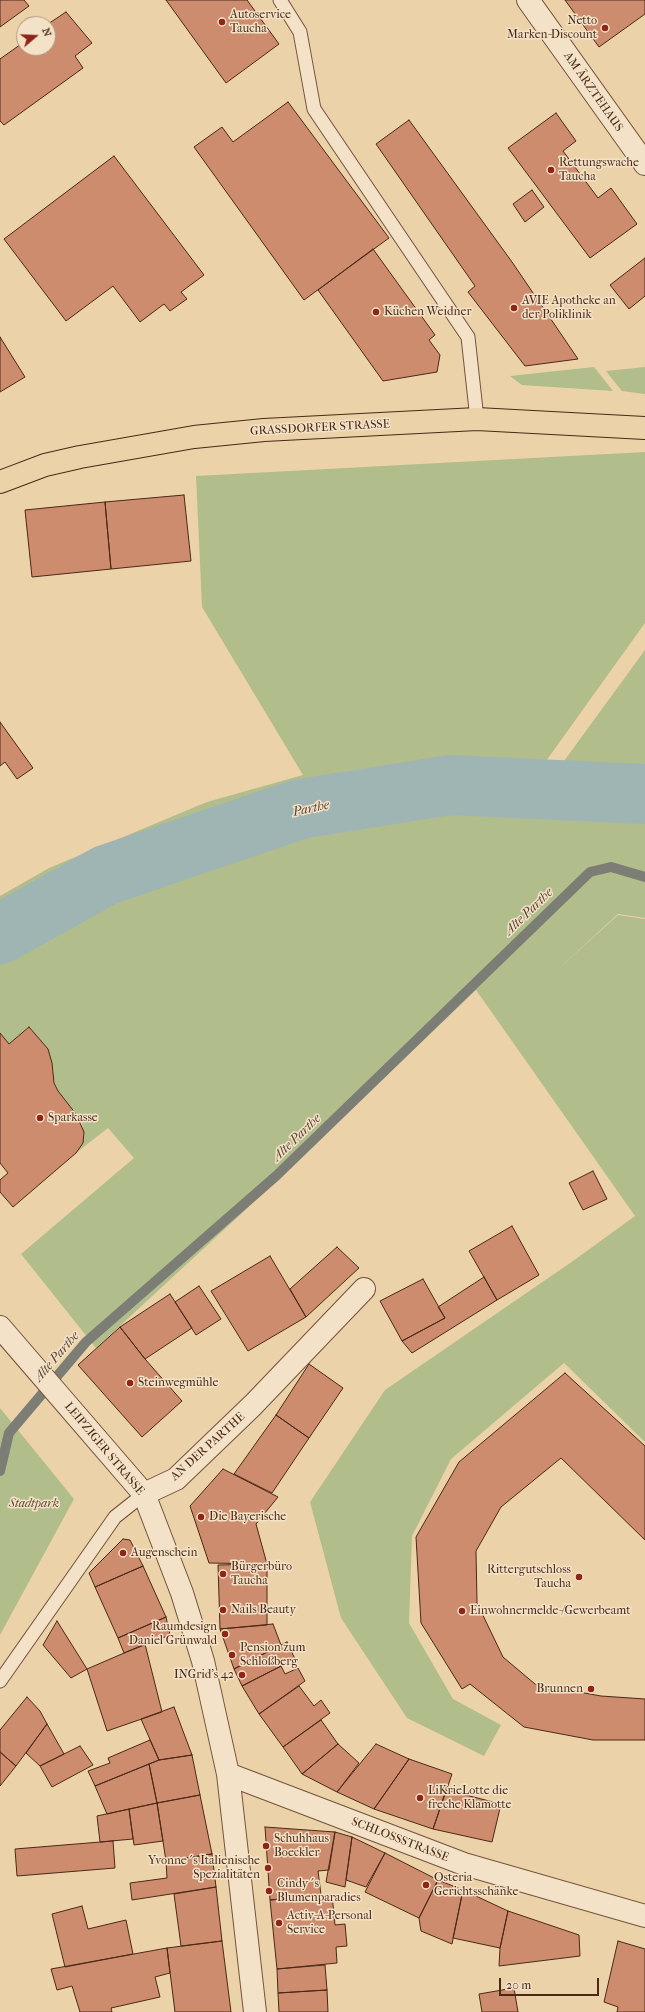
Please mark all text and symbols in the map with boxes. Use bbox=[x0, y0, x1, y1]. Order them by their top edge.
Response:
place label: Autoservice Taucha bbox=[230, 8, 291, 36]
place label: Netto Marken-Discount bbox=[507, 14, 597, 42]
north arrow bbox=[16, 16, 56, 56]
marker: Autoservice Taucha bbox=[217, 17, 227, 27]
marker: Netto Marken-Discount bbox=[600, 23, 610, 33]
text: N bbox=[39, 26, 54, 38]
street label: AM ÄRZTEHAUS bbox=[560, 49, 626, 135]
place label: Rettungswache Taucha bbox=[559, 156, 639, 184]
marker: Rettungswache Taucha bbox=[546, 165, 556, 175]
place label: AVIE Apotheke an der Poliklinik bbox=[522, 294, 616, 322]
marker: AVIE Apotheke an der Poliklinik bbox=[509, 303, 519, 313]
place label: Küchen Weidner bbox=[384, 305, 471, 319]
marker: Küchen Weidner bbox=[371, 307, 381, 317]
street label: GRASSDORFER STRASSE bbox=[250, 417, 390, 439]
water label: Parthe bbox=[291, 798, 331, 820]
water label: Alte Parthe bbox=[502, 885, 556, 939]
place label: Sparkasse bbox=[48, 1111, 98, 1125]
water label: Alte Parthe bbox=[270, 1111, 324, 1165]
marker: Sparkasse bbox=[35, 1113, 45, 1123]
water label: Alte Parthe bbox=[31, 1329, 83, 1385]
place label: Steinwegmühle bbox=[138, 1376, 218, 1390]
marker: Steinwegmühle bbox=[125, 1378, 135, 1388]
street label: LEIPZIGER STRASSE bbox=[61, 1400, 147, 1498]
street label: AN DER PARTHE bbox=[168, 1410, 248, 1484]
park label: Stadtpark bbox=[9, 1497, 59, 1511]
place label: Die Bayerische bbox=[209, 1510, 286, 1524]
marker: Die Bayerische bbox=[196, 1512, 206, 1522]
place label: Augenschein bbox=[131, 1546, 198, 1560]
marker: Augenschein bbox=[118, 1548, 128, 1558]
place label: Bürgerbüro Taucha bbox=[231, 1560, 292, 1588]
place label: Rittergutschloss Taucha bbox=[487, 1563, 571, 1591]
marker: Bürgerbüro Taucha bbox=[218, 1569, 228, 1579]
marker: Rittergutschloss Taucha bbox=[574, 1572, 584, 1582]
place label: Nails Beauty bbox=[231, 1603, 296, 1617]
place label: Einwohnermelde-/Gewerbeamt bbox=[470, 1604, 631, 1618]
marker: Nails Beauty bbox=[218, 1605, 228, 1615]
marker: Einwohnermelde-/Gewerbeamt bbox=[457, 1606, 467, 1616]
place label: Raumdesign Daniel Grünwald bbox=[129, 1620, 217, 1648]
marker: Raumdesign Daniel Grünwald bbox=[220, 1629, 230, 1639]
place label: Pension zum Schloßberg bbox=[240, 1641, 305, 1669]
marker: Pension zum Schloßberg bbox=[227, 1650, 237, 1660]
place label: INGrid's 42 bbox=[174, 1668, 234, 1682]
marker: INGrid's 42 bbox=[237, 1670, 247, 1680]
place label: Brunnen bbox=[536, 1682, 583, 1696]
marker: Brunnen bbox=[586, 1684, 596, 1694]
place label: LiKrieLotte die freche Klamotte bbox=[428, 1784, 511, 1812]
marker: LiKrieLotte die freche Klamotte bbox=[415, 1793, 425, 1803]
street label: SCHLOSSSTRASSE bbox=[349, 1815, 451, 1865]
place label: Schuhhaus Boeckler bbox=[274, 1832, 329, 1860]
marker: Schuhhaus Boeckler bbox=[261, 1841, 271, 1851]
place label: Yvonne´s Italienische Spezialitäten bbox=[148, 1854, 260, 1882]
marker: Yvonne´s Italienische Spezialitäten bbox=[263, 1863, 273, 1873]
place label: Osteria Gerichtsschänke bbox=[434, 1871, 518, 1899]
place label: Cindy´s Blumenparadies bbox=[277, 1877, 361, 1905]
marker: Osteria Gerichtsschänke bbox=[421, 1880, 431, 1890]
marker: Cindy´s Blumenparadies bbox=[264, 1886, 274, 1896]
place label: Activ-A-Personal Service bbox=[287, 1909, 372, 1937]
marker: Activ-A-Personal Service bbox=[274, 1918, 284, 1928]
scale bar bbox=[501, 1970, 601, 1996]
text: 20 m bbox=[506, 1978, 531, 1992]

